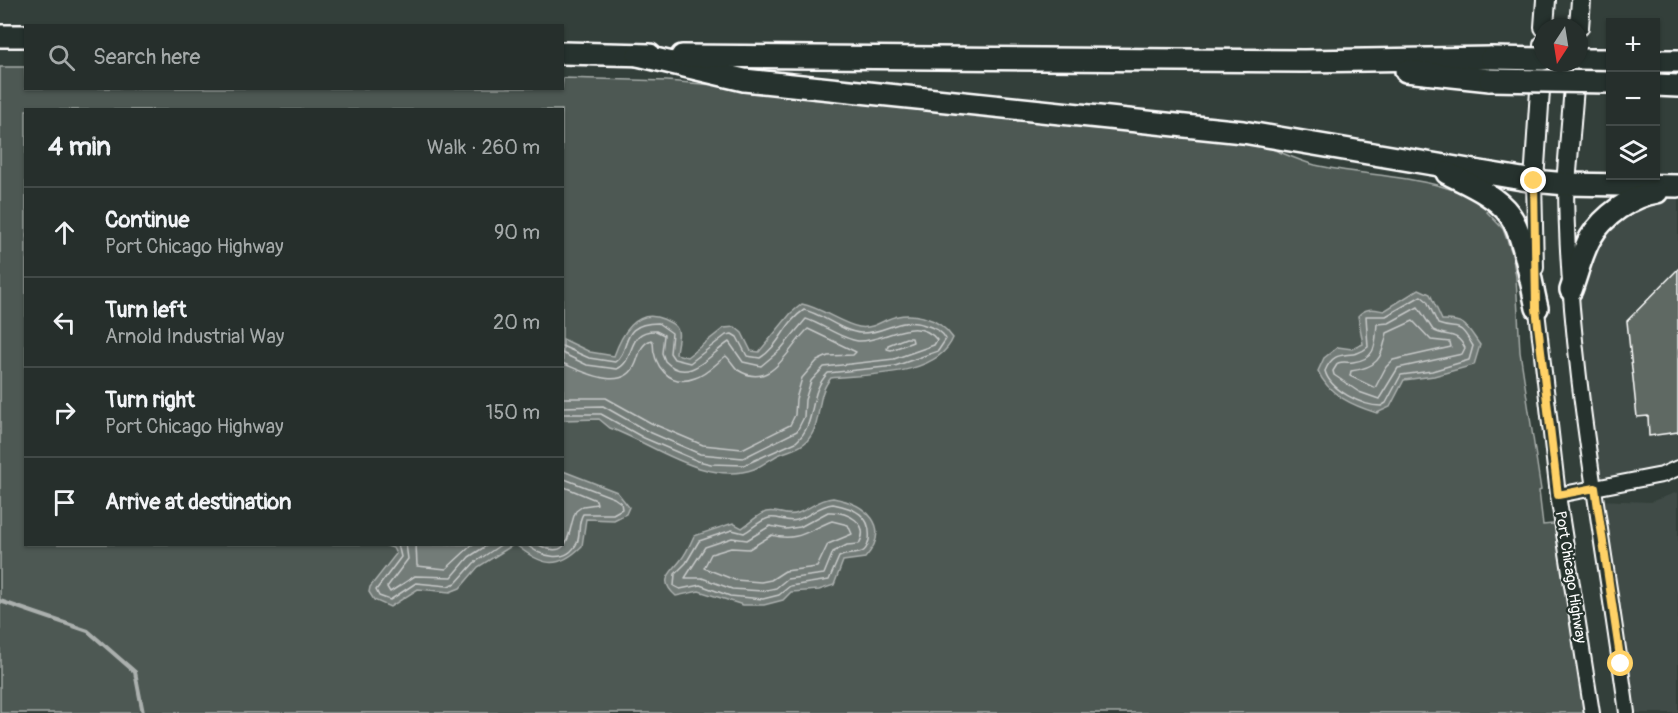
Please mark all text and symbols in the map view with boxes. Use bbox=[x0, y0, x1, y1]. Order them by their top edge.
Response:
north arrow bbox=[1534, 18, 1588, 72]
map controls bbox=[1606, 18, 1660, 180]
button: + bbox=[1606, 18, 1660, 72]
search box bbox=[24, 24, 564, 90]
icon: search bbox=[45, 41, 78, 74]
text: Search here bbox=[93, 43, 200, 71]
button: − bbox=[1606, 72, 1660, 126]
button: layers bbox=[1606, 126, 1660, 180]
text: 4 min bbox=[48, 131, 111, 163]
text: Walk · 260 m bbox=[427, 135, 540, 160]
route end bbox=[1520, 167, 1546, 193]
text: Continue bbox=[105, 206, 189, 234]
icon: ahead bbox=[48, 216, 81, 249]
text: 90 m bbox=[494, 220, 540, 245]
text: Port Chicago Highway bbox=[105, 234, 284, 259]
text: Turn left bbox=[105, 296, 187, 324]
icon: left bbox=[48, 306, 81, 339]
text: 20 m bbox=[493, 310, 540, 335]
text: Arnold Industrial Way bbox=[105, 324, 284, 349]
text: Turn right bbox=[105, 386, 195, 414]
icon: right bbox=[48, 396, 81, 429]
text: 150 m bbox=[486, 400, 540, 425]
text: Port Chicago Highway bbox=[105, 414, 284, 439]
icon: arrive bbox=[48, 486, 81, 519]
text: Arrive at destination bbox=[105, 488, 291, 516]
street label: Port Chicago Highway bbox=[1551, 509, 1590, 645]
route start bbox=[1607, 650, 1633, 676]

